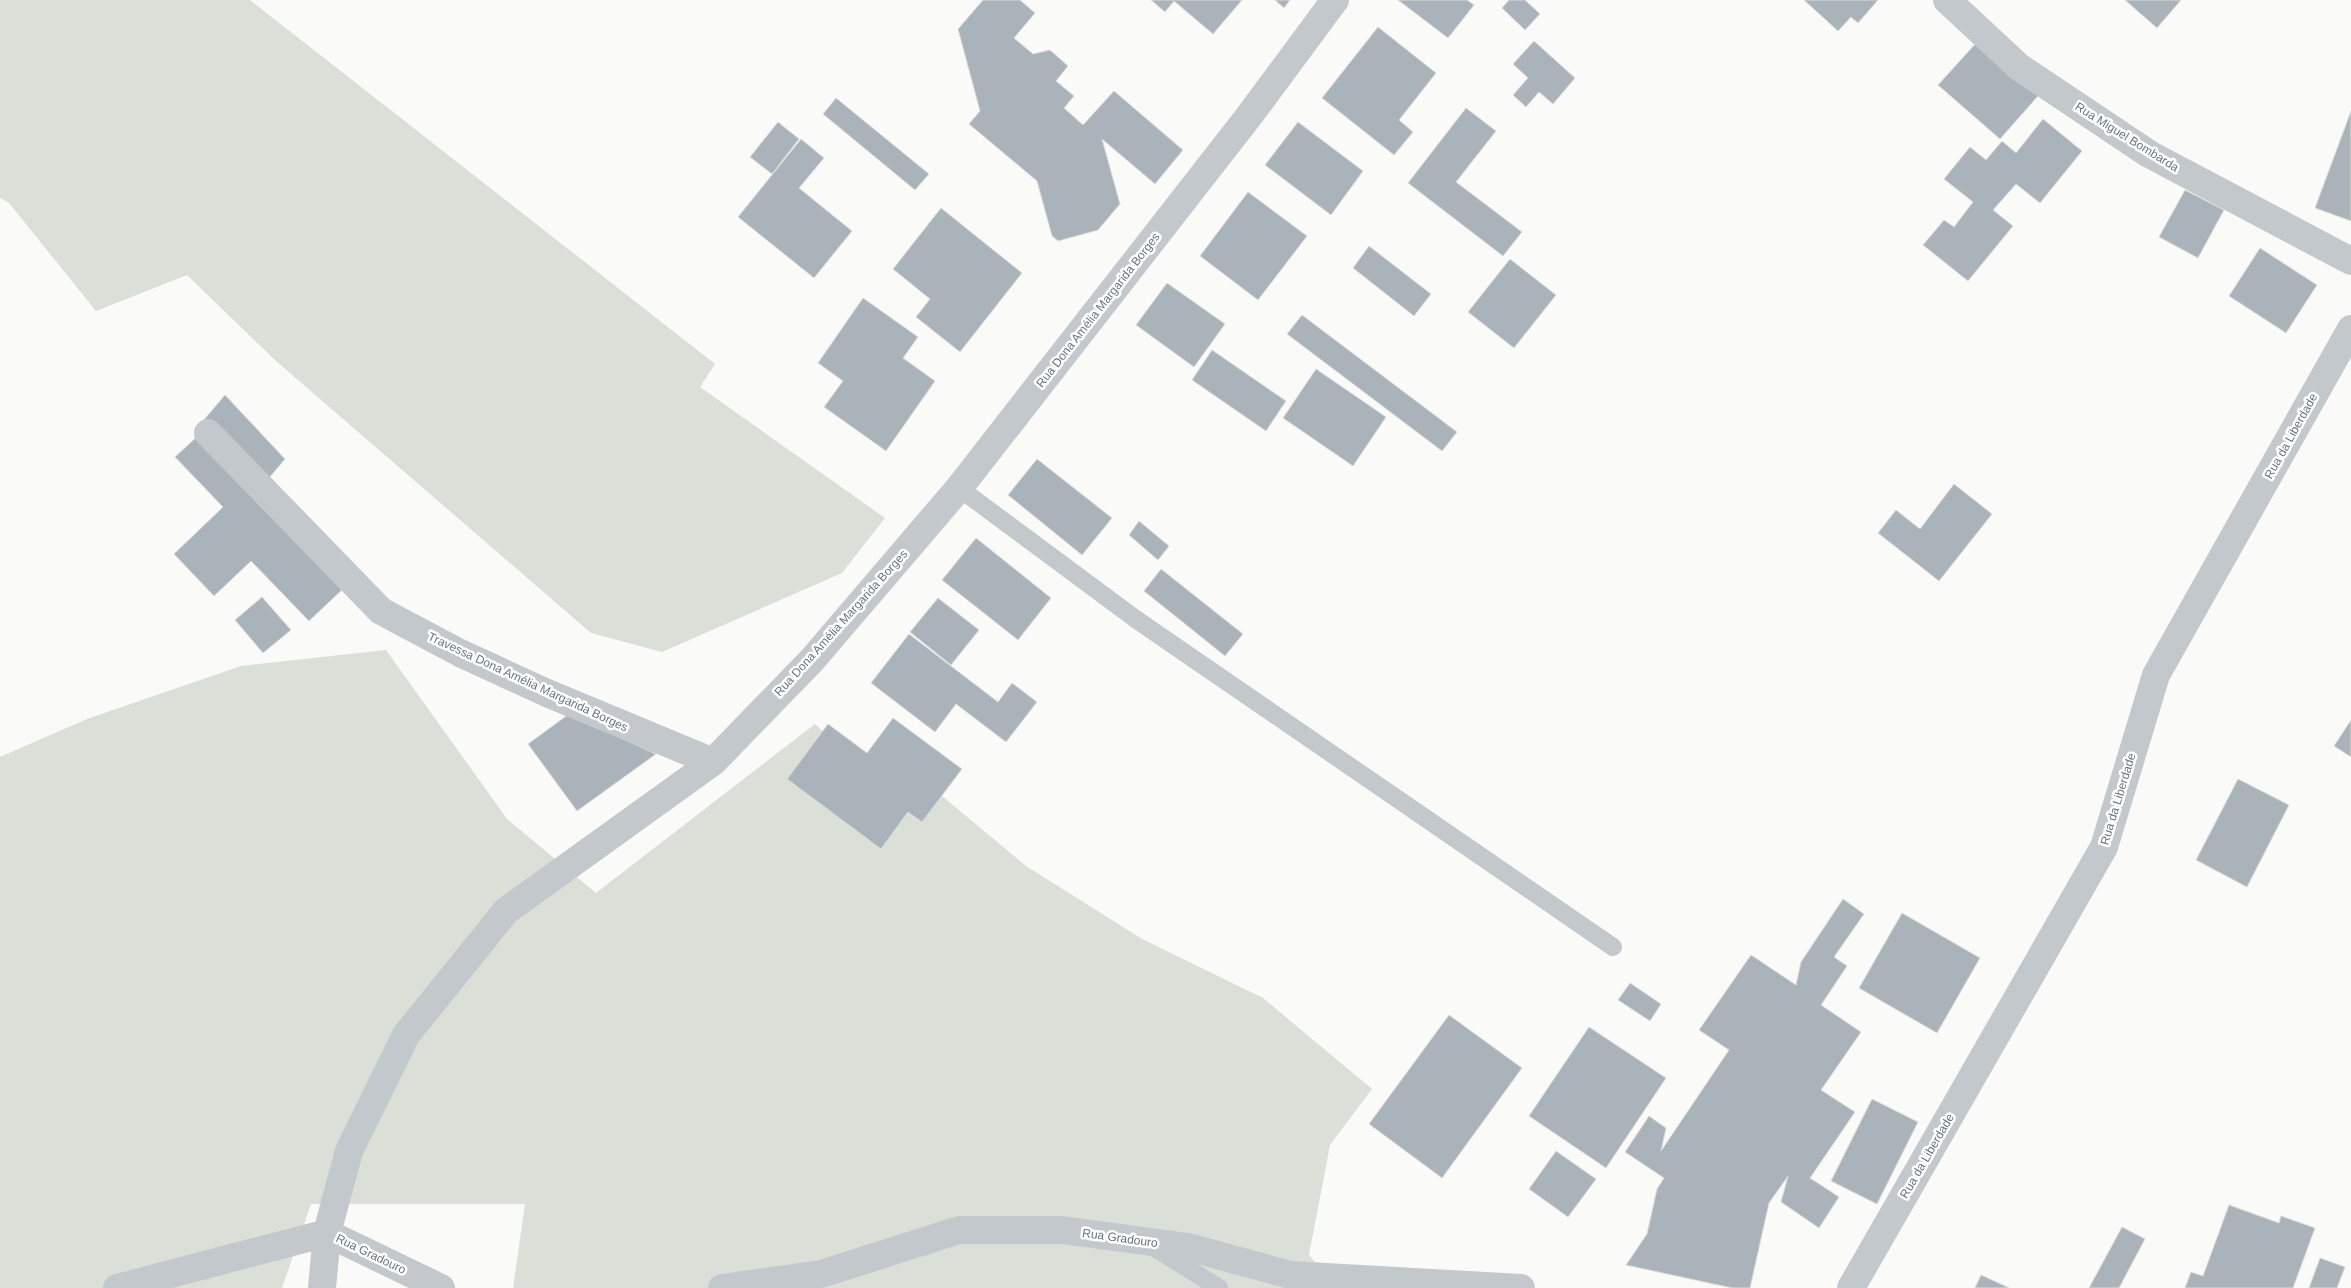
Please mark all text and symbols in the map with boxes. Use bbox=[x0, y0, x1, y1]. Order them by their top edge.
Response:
street label: Rua Miguel Bombarda bbox=[2073, 99, 2182, 175]
street label: Rua Dona Amélia Margarida Borges bbox=[1033, 230, 1163, 390]
street label: Rua da Liberdade bbox=[2262, 391, 2320, 481]
street label: Rua Dona Amélia Margarida Borges bbox=[772, 547, 910, 699]
street label: Travessa Dona Amélia Margarida Borges bbox=[426, 629, 630, 735]
street label: Rua da Liberdade bbox=[2097, 751, 2139, 847]
street label: Rua da Liberdade bbox=[1897, 1111, 1957, 1201]
street label: Rua Gradouro bbox=[1081, 1226, 1159, 1250]
street label: Rua Gradouro bbox=[334, 1231, 409, 1277]

